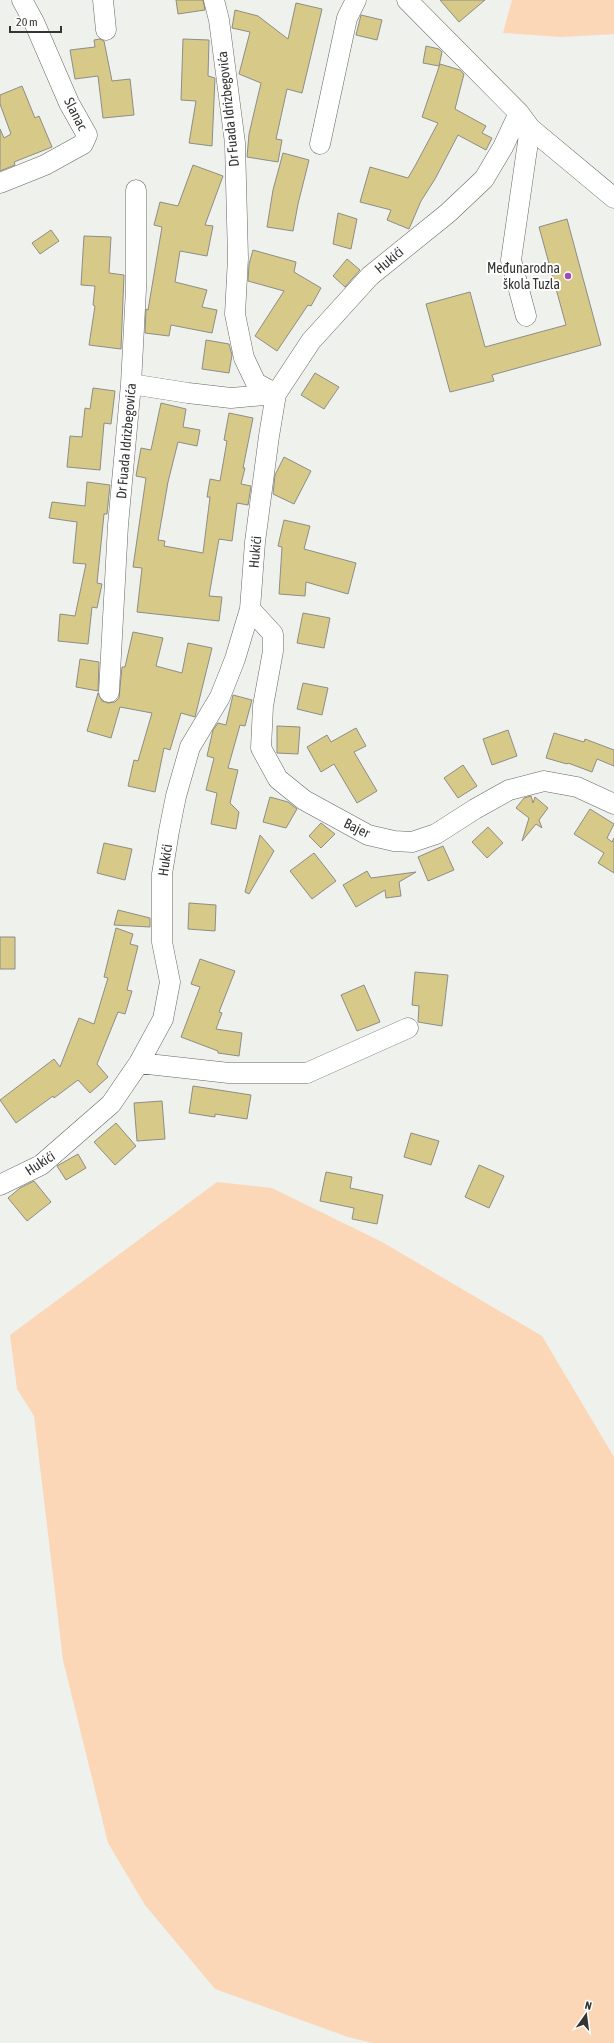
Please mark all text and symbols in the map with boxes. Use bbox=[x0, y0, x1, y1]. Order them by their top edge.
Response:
scale bar bbox=[10, 8, 61, 34]
text: 20 m bbox=[16, 15, 38, 29]
street label: Dr Fuada Idrizbegovića bbox=[214, 50, 242, 168]
street label: Slanac bbox=[61, 95, 91, 134]
street label: Hukići bbox=[371, 244, 407, 276]
place label: Međunarodna škola Tuzla bbox=[487, 260, 560, 292]
marker: Međunarodna škola Tuzla bbox=[563, 271, 573, 281]
street label: Dr Fuada Idrizbegovića bbox=[113, 382, 139, 500]
street label: Hukići bbox=[246, 535, 264, 569]
street label: Bajer bbox=[341, 815, 373, 841]
street label: Hukići bbox=[155, 843, 175, 877]
street label: Hukići bbox=[22, 1148, 58, 1178]
north arrow bbox=[566, 1995, 606, 2035]
text: N bbox=[584, 1999, 593, 2012]

